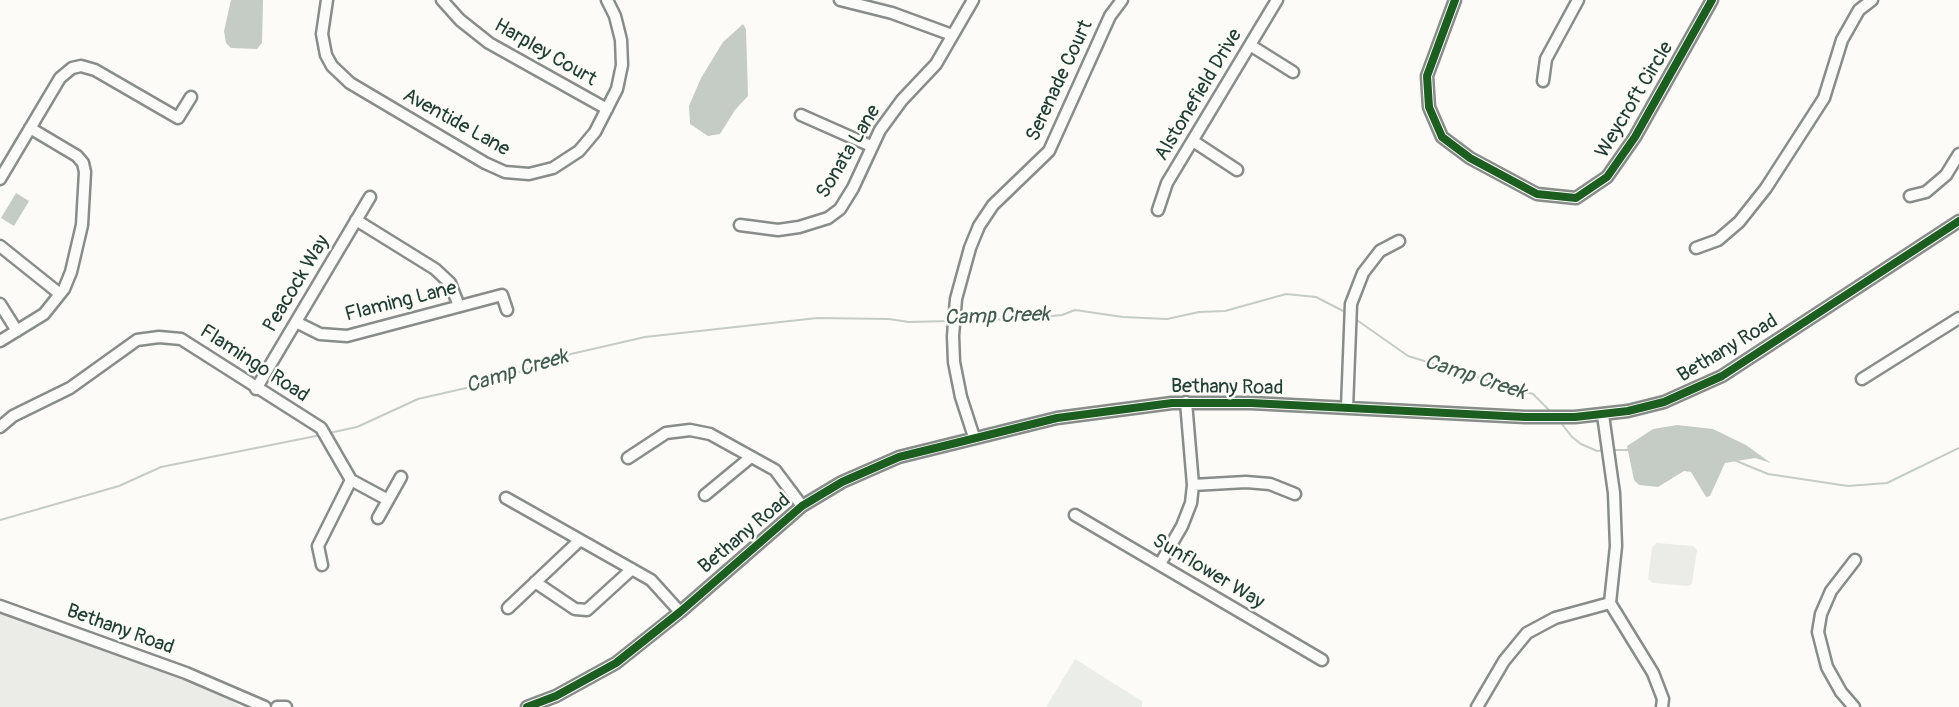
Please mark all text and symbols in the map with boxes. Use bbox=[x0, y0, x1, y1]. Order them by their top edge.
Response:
street label: Harpley Court bbox=[489, 14, 601, 92]
street label: Serenade Court bbox=[1021, 17, 1099, 145]
street label: Alstonefield Drive bbox=[1150, 25, 1248, 165]
street label: Weycroft Circle bbox=[1591, 37, 1679, 163]
street label: Aventide Lane bbox=[398, 84, 514, 162]
street label: Sonata Lane bbox=[812, 101, 886, 203]
street label: Peacock Way bbox=[259, 231, 335, 337]
street label: Flaming Lane bbox=[343, 277, 459, 327]
water label: Camp Creek bbox=[944, 303, 1050, 331]
street label: Bethany Road bbox=[1674, 310, 1782, 388]
street label: Flamingo Road bbox=[195, 320, 313, 408]
water label: Camp Creek bbox=[463, 345, 571, 399]
water label: Camp Creek bbox=[1421, 350, 1529, 406]
street label: Bethany Road bbox=[1171, 375, 1283, 401]
street label: Bethany Road bbox=[694, 489, 796, 579]
street label: Sunflower Way bbox=[1148, 529, 1268, 615]
street label: Bethany Road bbox=[63, 599, 177, 661]

